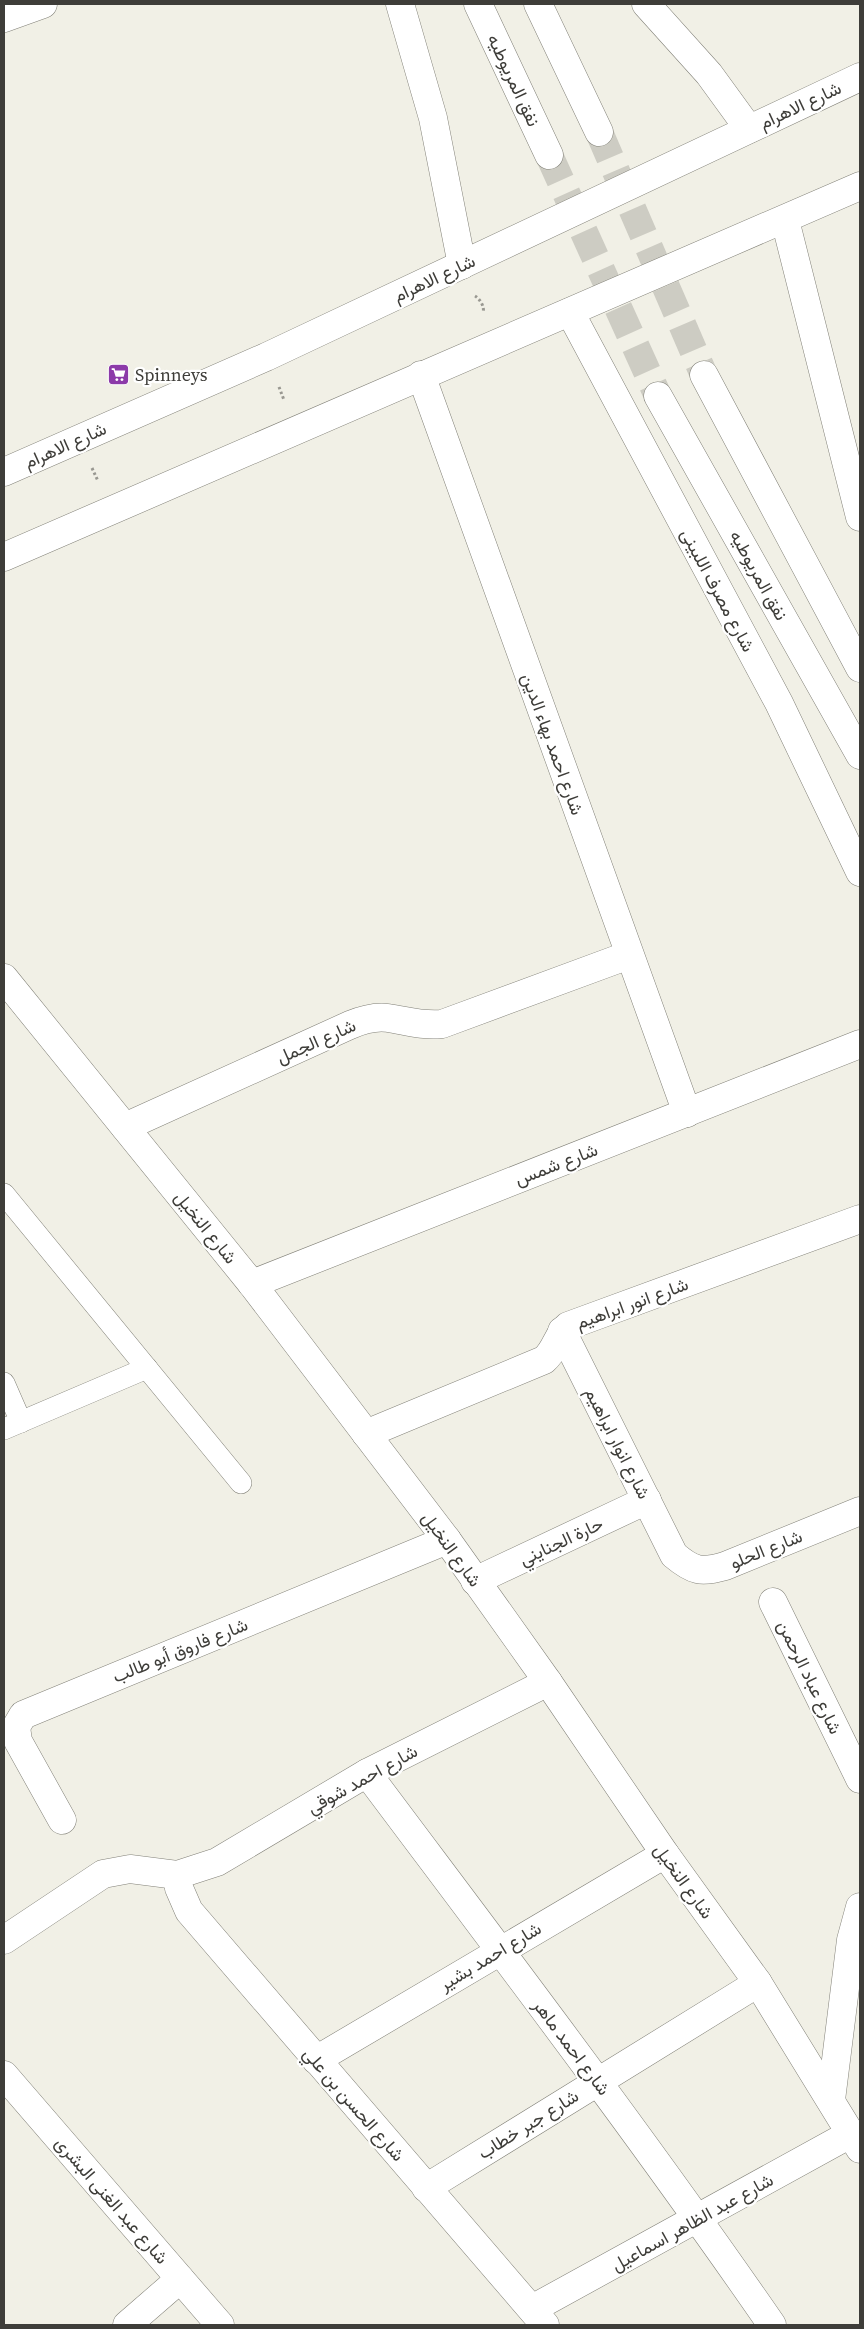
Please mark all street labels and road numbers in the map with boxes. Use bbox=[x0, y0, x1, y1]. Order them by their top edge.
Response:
street label: نفق المريوطيه bbox=[482, 30, 546, 130]
street label: شارع الاهرام bbox=[755, 75, 845, 135]
street label: شارع الاهرام bbox=[389, 248, 479, 308]
street label: شارع الاهرام bbox=[20, 416, 110, 474]
street label: شارع مصرف اللبينى bbox=[675, 524, 761, 656]
street label: نفق المريوطيه bbox=[724, 525, 794, 625]
street label: شارع احمد بهاء الدين bbox=[516, 670, 590, 818]
street label: شارع الجمل bbox=[272, 1012, 360, 1070]
street label: شارع شمس bbox=[511, 1137, 601, 1191]
street label: شارع النخيل bbox=[169, 1185, 243, 1269]
street label: شارع انور ابراهيم bbox=[572, 1271, 692, 1335]
street label: شارع انوار ابراهيم bbox=[579, 1383, 657, 1503]
street label: شارع النخيل bbox=[416, 1506, 488, 1592]
street label: حارة الجنايني bbox=[515, 1511, 608, 1574]
street label: شارع الحلو bbox=[726, 1523, 806, 1575]
street label: شارع فاروق أبو طالب bbox=[109, 1611, 251, 1689]
street label: شارع عباد الرحمن bbox=[772, 1616, 848, 1738]
street label: شارع احمد شوقي bbox=[302, 1738, 423, 1822]
street label: شارع النخيل bbox=[648, 1838, 720, 1924]
street label: شارع احمد بشير bbox=[433, 1916, 546, 1997]
street label: شارع احمد ماهر bbox=[527, 1993, 616, 2100]
street label: شارع الحسن بن علي bbox=[295, 2042, 411, 2168]
street label: شارع جبر خطاب bbox=[473, 2083, 583, 2165]
street label: شارع عبد الغنى البشرى bbox=[49, 2131, 175, 2269]
street label: شارع عبد الظاهر اسماعيل bbox=[606, 2167, 778, 2277]

